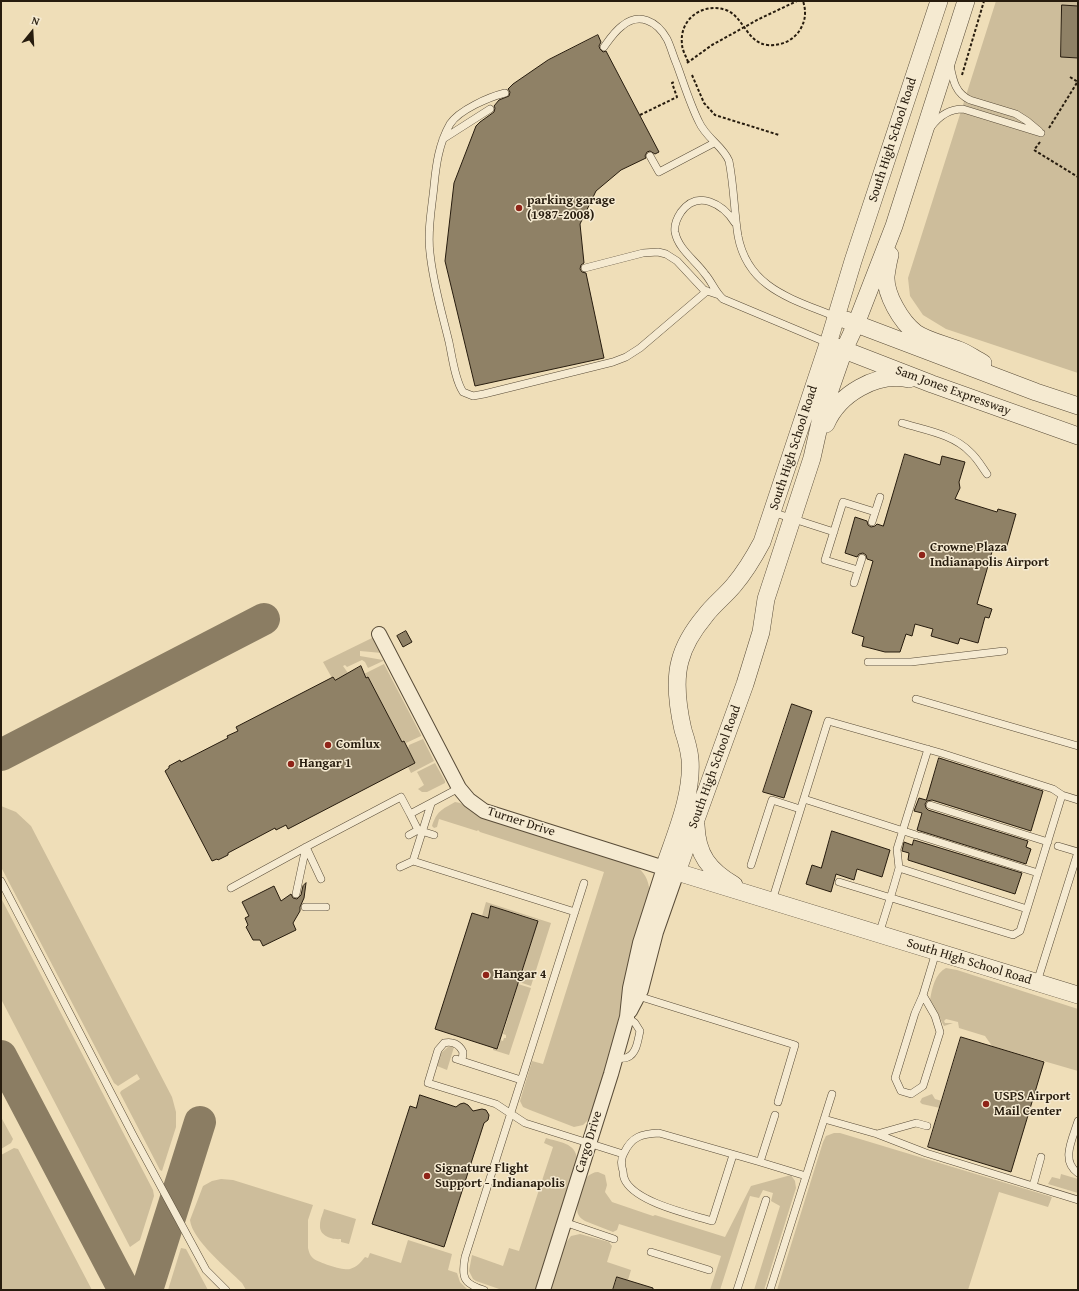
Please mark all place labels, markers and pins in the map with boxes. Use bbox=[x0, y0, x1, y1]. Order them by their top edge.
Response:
place label: parking garage (1987-2008) bbox=[527, 193, 615, 224]
marker: parking garage (1987-2008) bbox=[514, 203, 524, 213]
place label: Crowne Plaza Indianapolis Airport bbox=[930, 540, 1049, 571]
marker: Crowne Plaza Indianapolis Airport bbox=[917, 550, 927, 560]
place label: Comlux bbox=[336, 737, 380, 753]
marker: Comlux bbox=[323, 740, 333, 750]
place label: Hangar 1 bbox=[299, 756, 351, 772]
marker: Hangar 1 bbox=[286, 759, 296, 769]
place label: Hangar 4 bbox=[494, 967, 546, 983]
marker: Hangar 4 bbox=[481, 970, 491, 980]
place label: USPS Airport Mail Center bbox=[994, 1089, 1070, 1120]
marker: USPS Airport Mail Center bbox=[981, 1099, 991, 1109]
place label: Signature Flight Support - Indianapolis bbox=[435, 1161, 565, 1192]
marker: Signature Flight Support - Indianapolis bbox=[422, 1171, 432, 1181]

